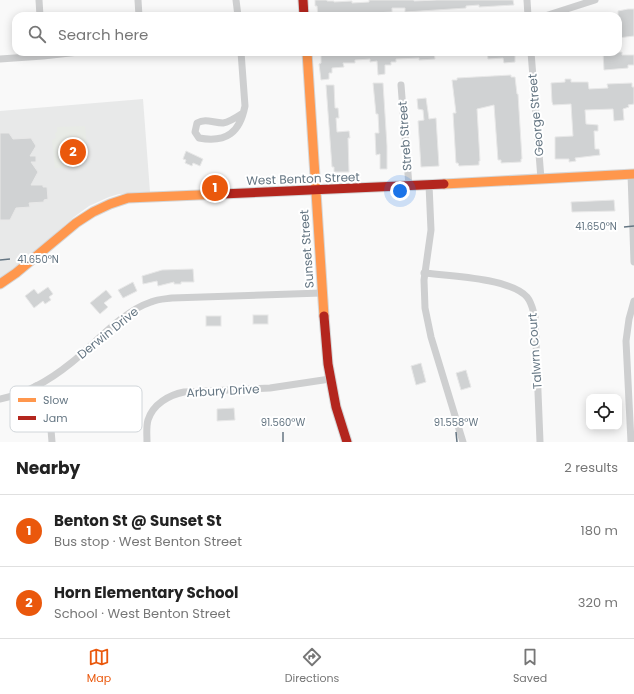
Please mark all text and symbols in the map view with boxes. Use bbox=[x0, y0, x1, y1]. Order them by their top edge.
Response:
search box bbox=[12, 12, 622, 56]
icon: search bbox=[26, 23, 48, 45]
text: Search here bbox=[58, 24, 148, 45]
street label: George Street bbox=[523, 73, 548, 157]
street label: Streb Street bbox=[394, 101, 415, 171]
pin: 2 bbox=[60, 137, 86, 167]
street label: West Benton Street bbox=[246, 168, 360, 189]
pin: 1 bbox=[202, 173, 228, 203]
your location bbox=[390, 181, 410, 201]
street label: Sunset Street bbox=[295, 209, 318, 289]
text: 41.650°N bbox=[575, 219, 617, 234]
text: 41.650°N bbox=[17, 252, 59, 267]
street label: Derwin Drive bbox=[74, 303, 142, 363]
street label: Talwrn Court bbox=[523, 312, 546, 390]
street label: Arbury Drive bbox=[186, 380, 260, 401]
legend bbox=[10, 386, 142, 432]
text: Slow bbox=[43, 392, 68, 408]
map controls bbox=[586, 394, 622, 430]
button: locate bbox=[586, 394, 622, 430]
text: Jam bbox=[43, 410, 68, 426]
text: 91.560°W bbox=[261, 415, 305, 430]
text: 91.558°W bbox=[434, 415, 478, 430]
text: Nearby bbox=[16, 456, 80, 480]
text: 2 results bbox=[564, 458, 618, 477]
text: Benton St @ Sunset St bbox=[54, 510, 222, 531]
text: 1 bbox=[27, 521, 31, 540]
text: 180 m bbox=[581, 521, 618, 540]
text: Bus stop · West Benton Street bbox=[54, 532, 242, 551]
text: Horn Elementary School bbox=[54, 582, 239, 603]
text: 2 bbox=[25, 593, 33, 612]
text: 320 m bbox=[578, 593, 618, 612]
text: School · West Benton Street bbox=[54, 604, 230, 623]
tab: Map bbox=[87, 646, 111, 687]
tab: Directions bbox=[285, 646, 339, 687]
tab: Saved bbox=[513, 646, 547, 687]

